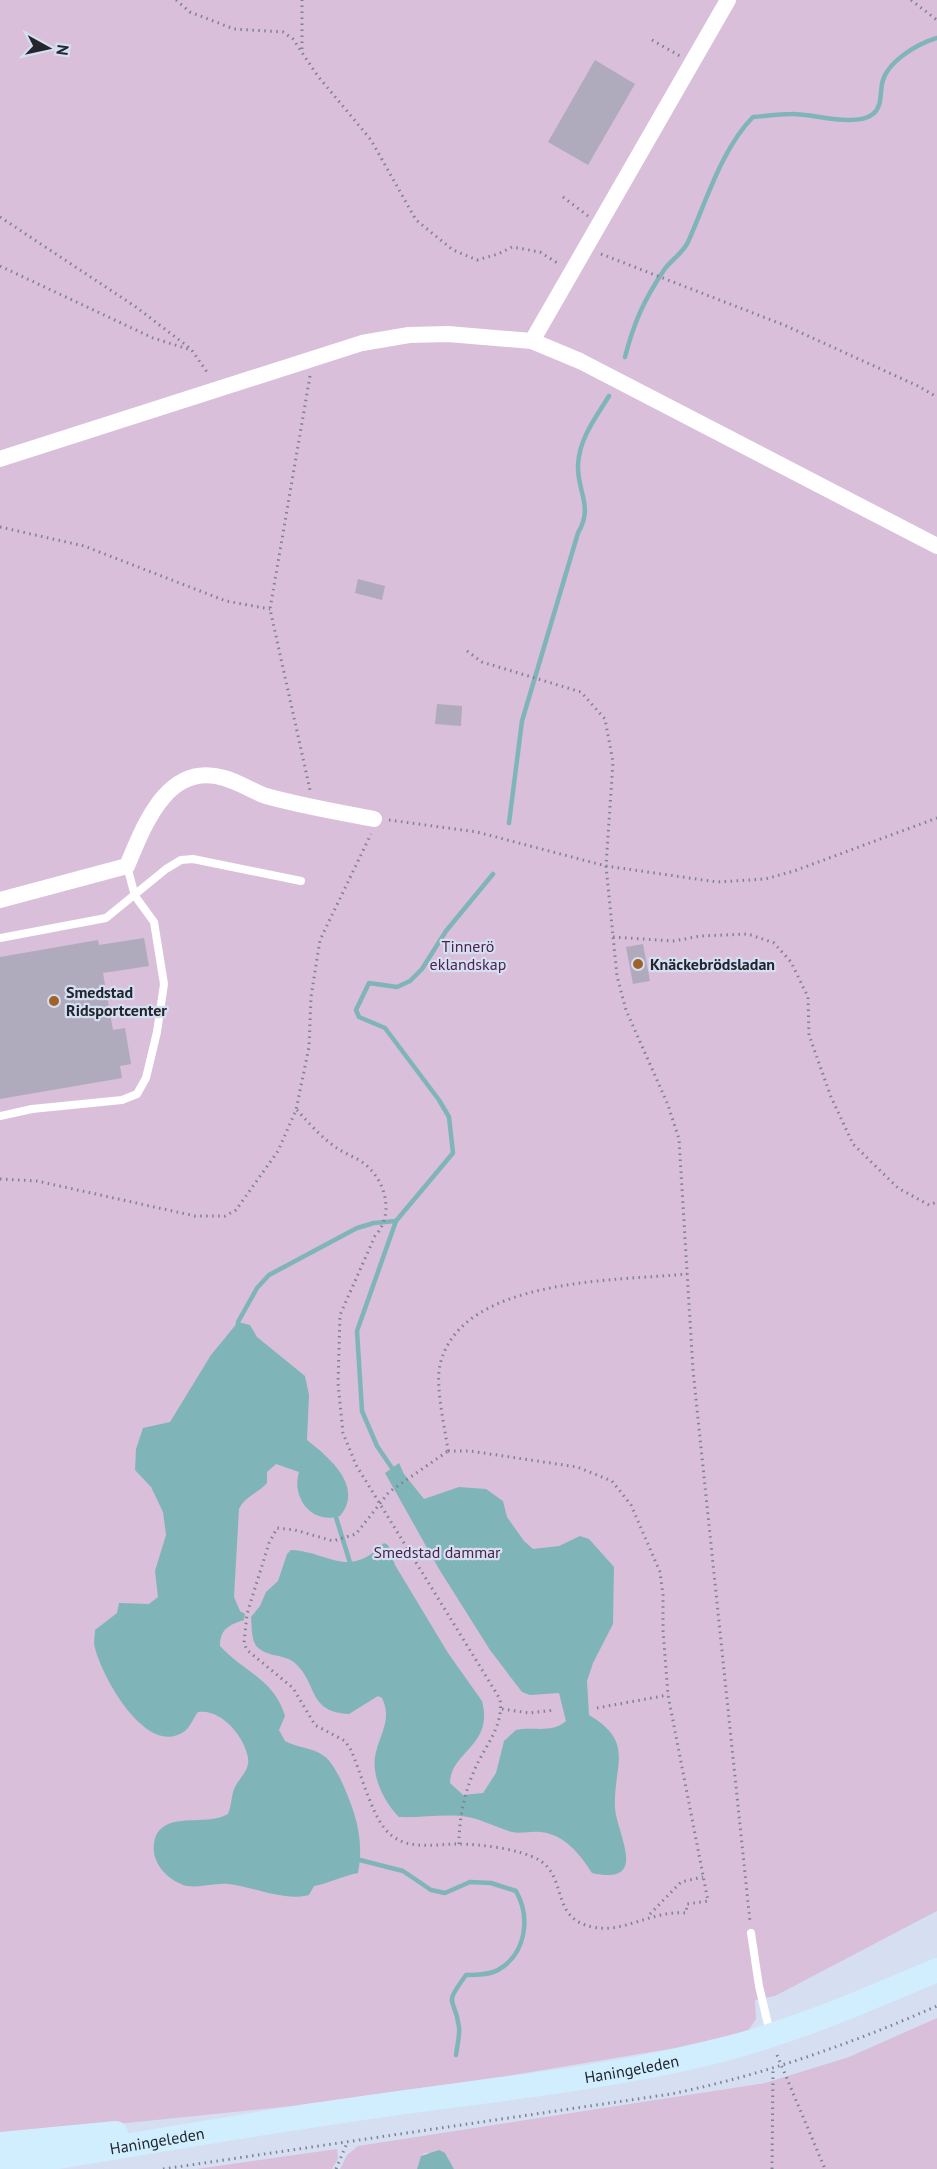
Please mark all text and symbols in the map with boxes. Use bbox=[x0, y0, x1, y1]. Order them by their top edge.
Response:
north arrow bbox=[18, 18, 78, 78]
text: N bbox=[52, 43, 73, 57]
park label: Tinnerö eklandskap bbox=[430, 936, 506, 974]
place label: Knäckebrödsladan bbox=[650, 954, 775, 974]
marker: Knäckebrödsladan bbox=[631, 957, 645, 971]
place label: Smedstad Ridsportcenter bbox=[66, 982, 167, 1020]
marker: Smedstad Ridsportcenter bbox=[47, 994, 61, 1008]
park label: Smedstad dammar bbox=[373, 1542, 501, 1562]
street label: Haningeleden bbox=[583, 2050, 681, 2087]
street label: Haningeleden bbox=[108, 2123, 206, 2158]

